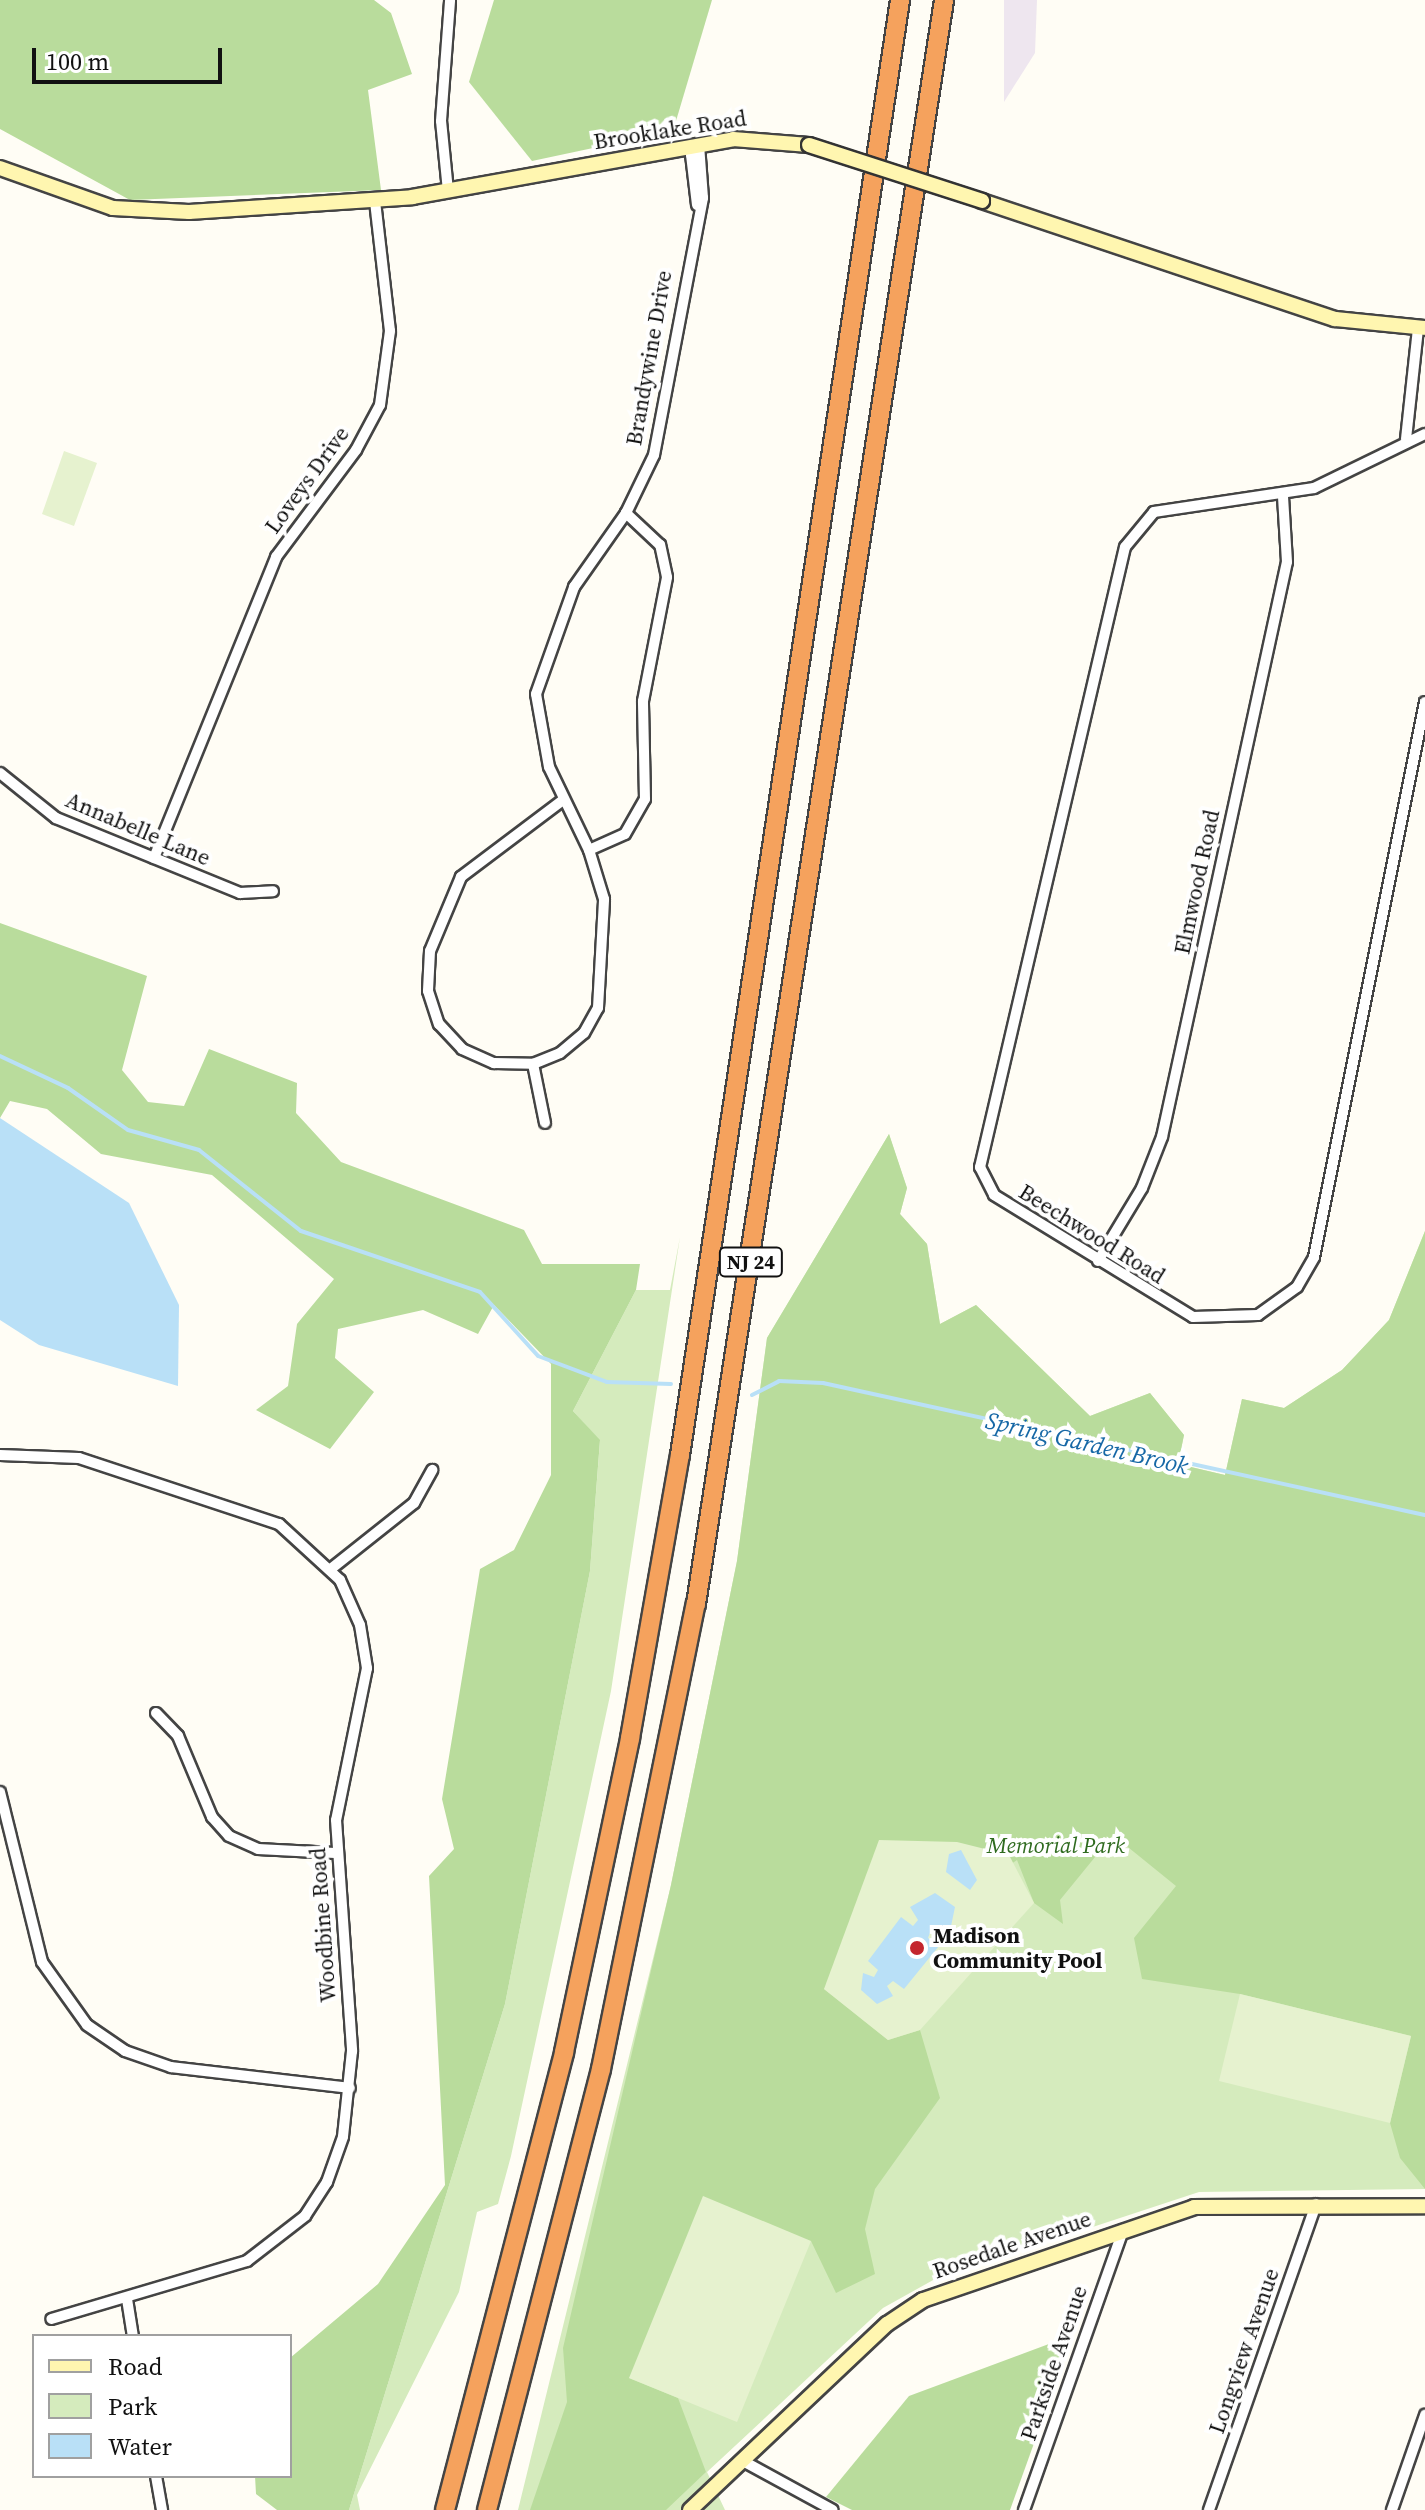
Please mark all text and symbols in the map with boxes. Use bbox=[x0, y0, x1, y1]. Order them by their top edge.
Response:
scale bar bbox=[36, 32, 226, 82]
text: 100 m bbox=[46, 45, 109, 78]
street label: Brooklake Road bbox=[592, 105, 748, 155]
street label: Brandywine Drive bbox=[621, 268, 677, 448]
street label: Loveys Drive bbox=[259, 421, 355, 539]
street label: Annabelle Lane bbox=[62, 787, 214, 871]
street label: Elmwood Road bbox=[1169, 807, 1225, 957]
street label: Beechwood Road bbox=[1014, 1178, 1170, 1290]
road number: NJ 24 bbox=[717, 1246, 785, 1278]
water label: Spring Garden Brook bbox=[983, 1406, 1191, 1480]
park label: Memorial Park bbox=[987, 1833, 1125, 1859]
street label: Woodbine Road bbox=[304, 1847, 342, 2003]
place label: Madison Community Pool bbox=[933, 1922, 1102, 1974]
marker: Madison Community Pool bbox=[908, 1939, 926, 1957]
street label: Rosedale Avenue bbox=[929, 2206, 1095, 2284]
street label: Longview Avenue bbox=[1203, 2265, 1285, 2437]
street label: Parkside Avenue bbox=[1015, 2282, 1093, 2444]
legend bbox=[32, 2334, 292, 2478]
text: Road bbox=[108, 2350, 162, 2383]
text: Park bbox=[108, 2390, 157, 2423]
text: Water bbox=[108, 2430, 172, 2463]

